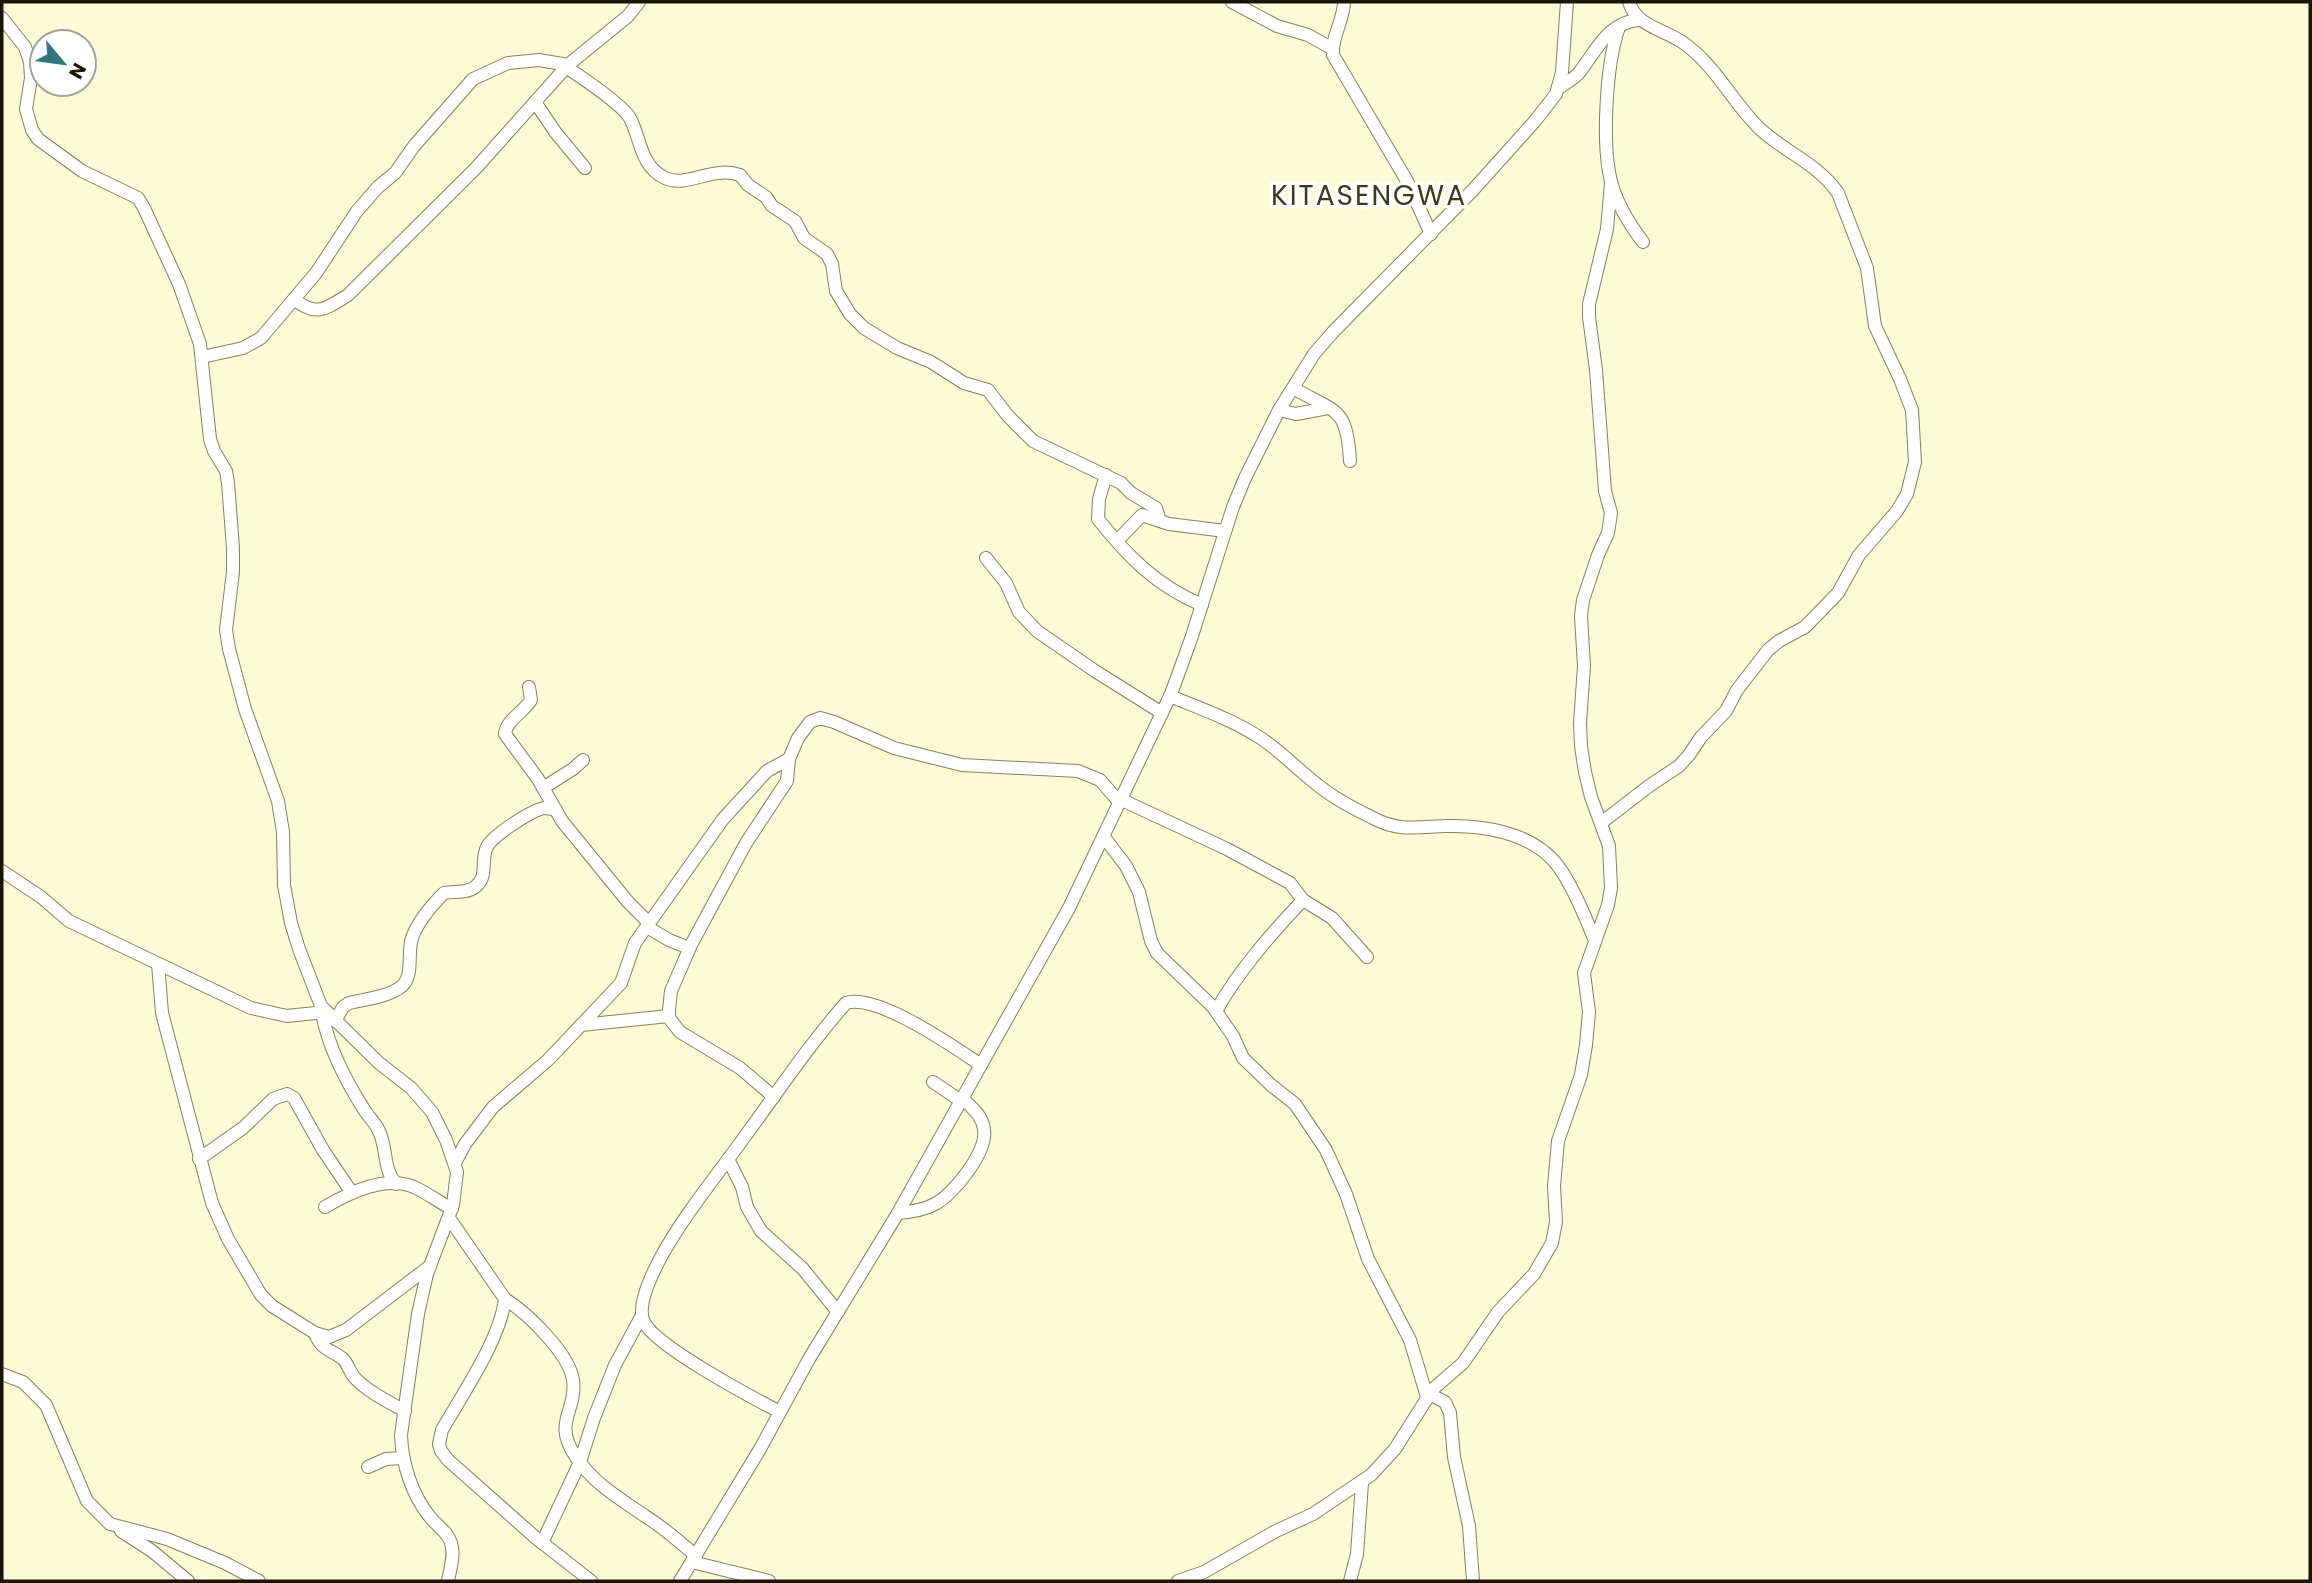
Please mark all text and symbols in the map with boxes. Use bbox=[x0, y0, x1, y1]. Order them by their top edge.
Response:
north arrow bbox=[28, 28, 98, 98]
text: N bbox=[62, 58, 93, 84]
district label: KITASENGWA bbox=[1271, 176, 1467, 215]

